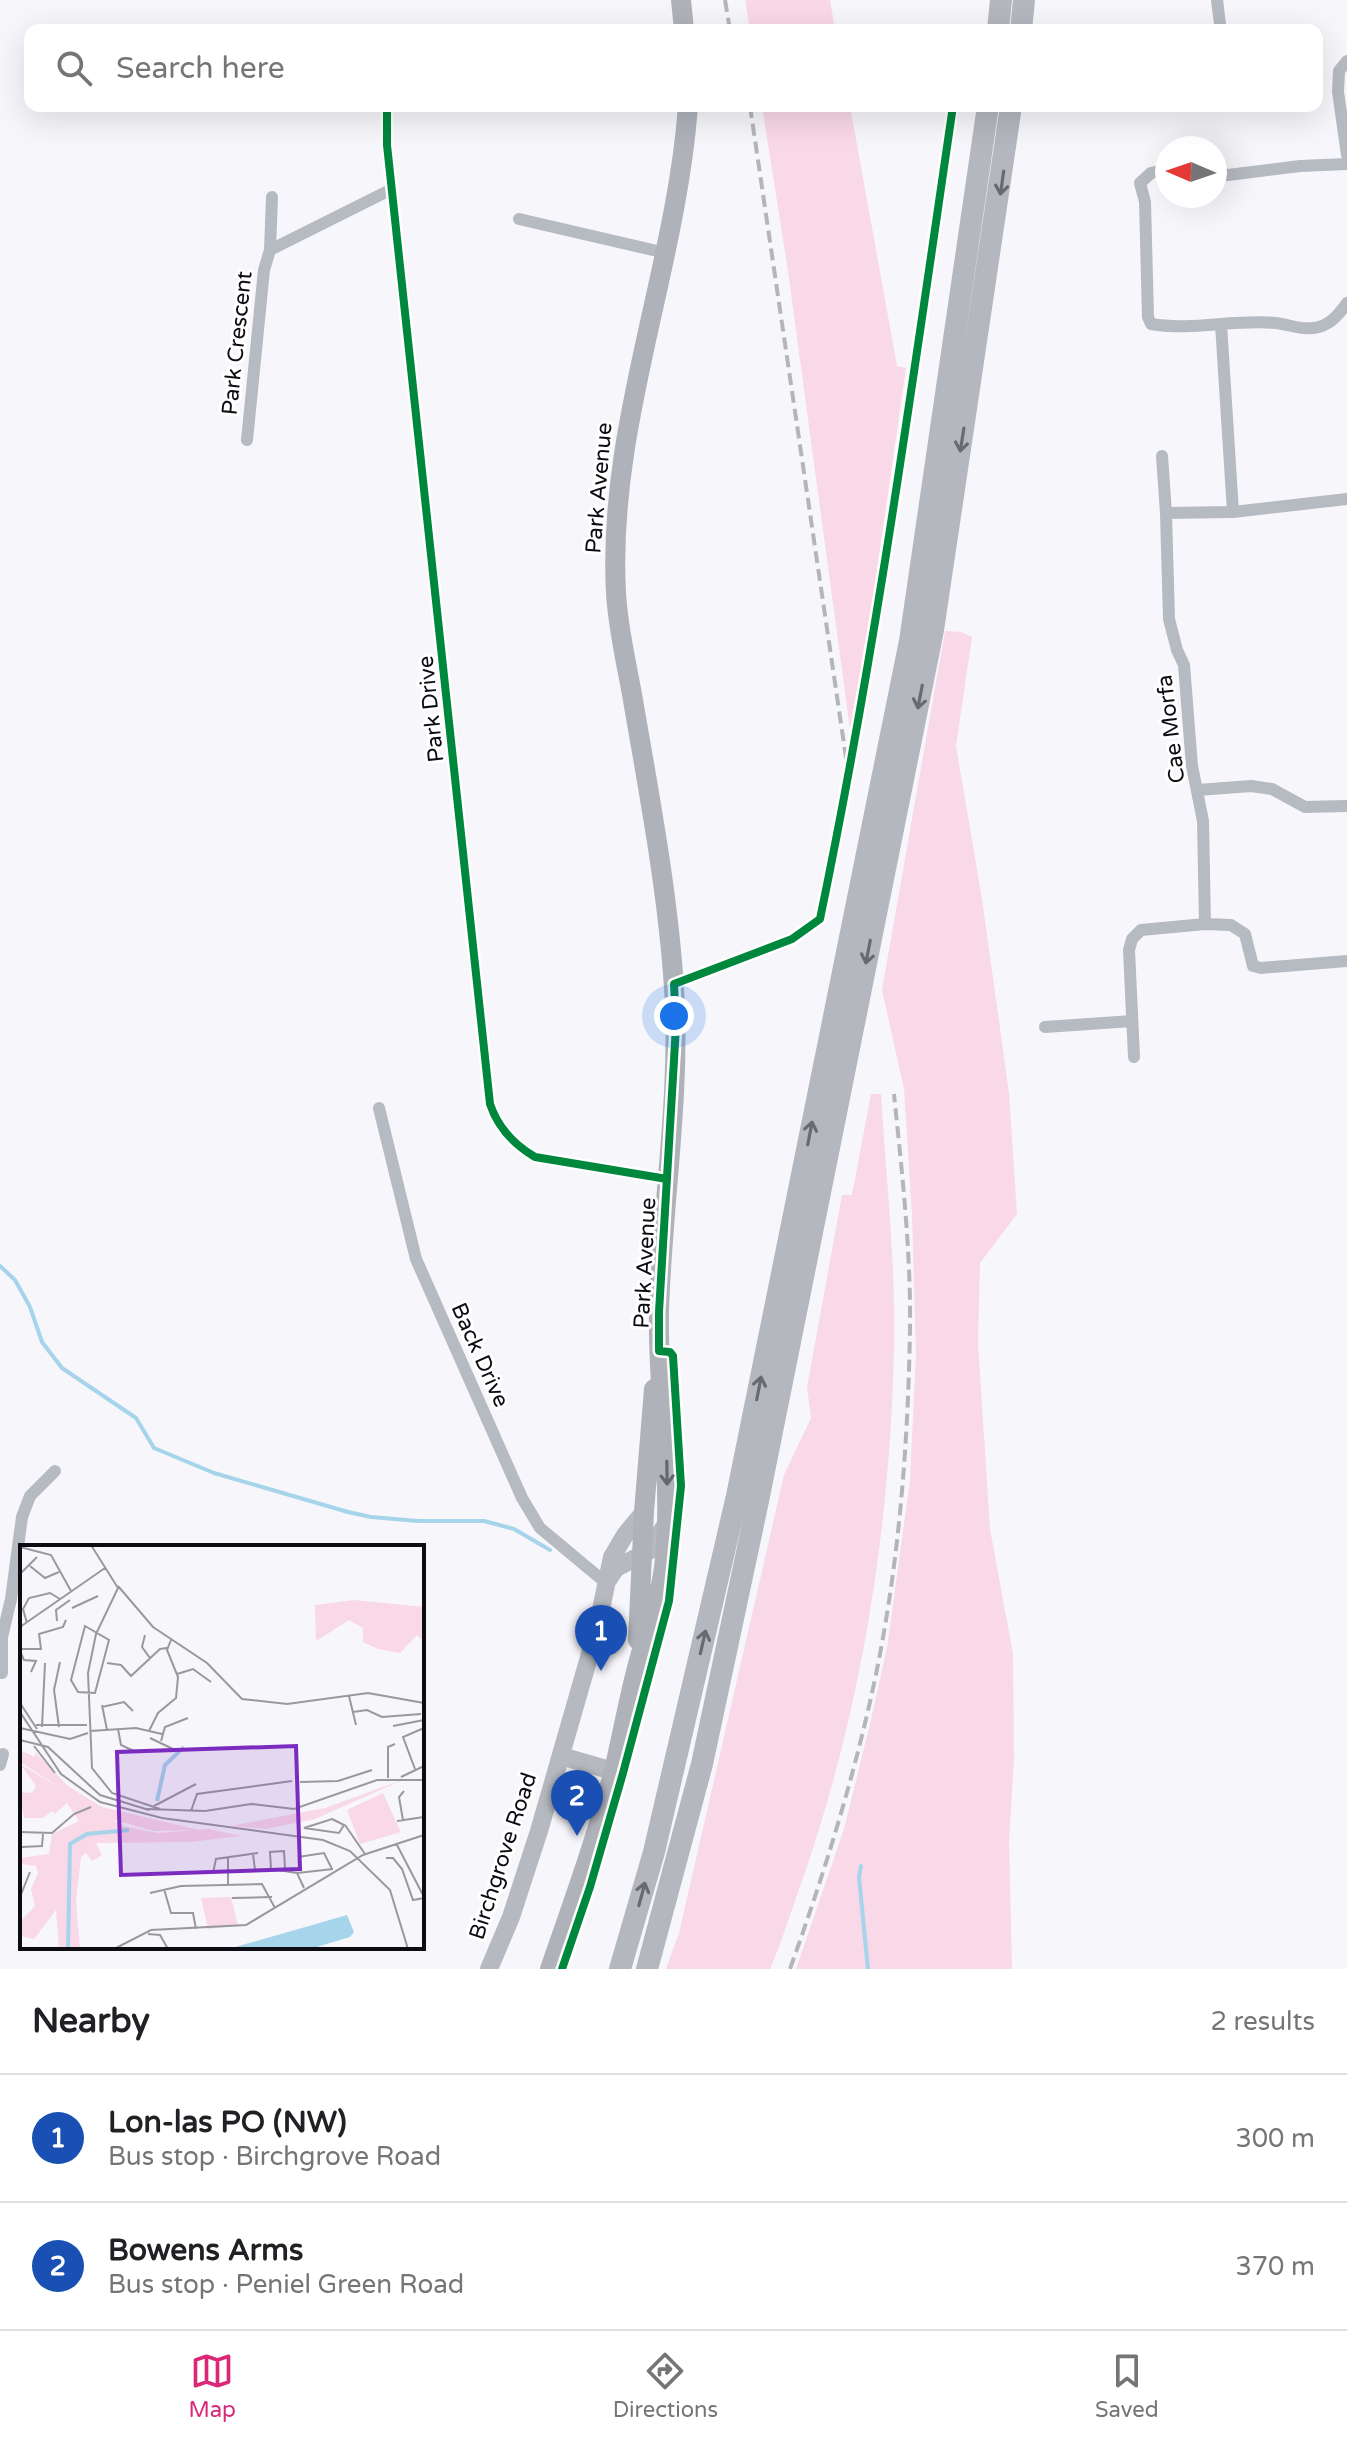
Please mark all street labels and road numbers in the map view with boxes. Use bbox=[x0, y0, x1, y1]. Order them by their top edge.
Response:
street label: Park Crescent bbox=[217, 270, 257, 416]
street label: Park Avenue bbox=[580, 421, 618, 555]
street label: Park Drive bbox=[412, 654, 450, 764]
street label: Cae Morfa bbox=[1151, 673, 1191, 785]
street label: Park Avenue bbox=[629, 1197, 661, 1329]
street label: Back Drive bbox=[446, 1299, 514, 1411]
street label: Birchgrove Road bbox=[464, 1769, 542, 1943]

